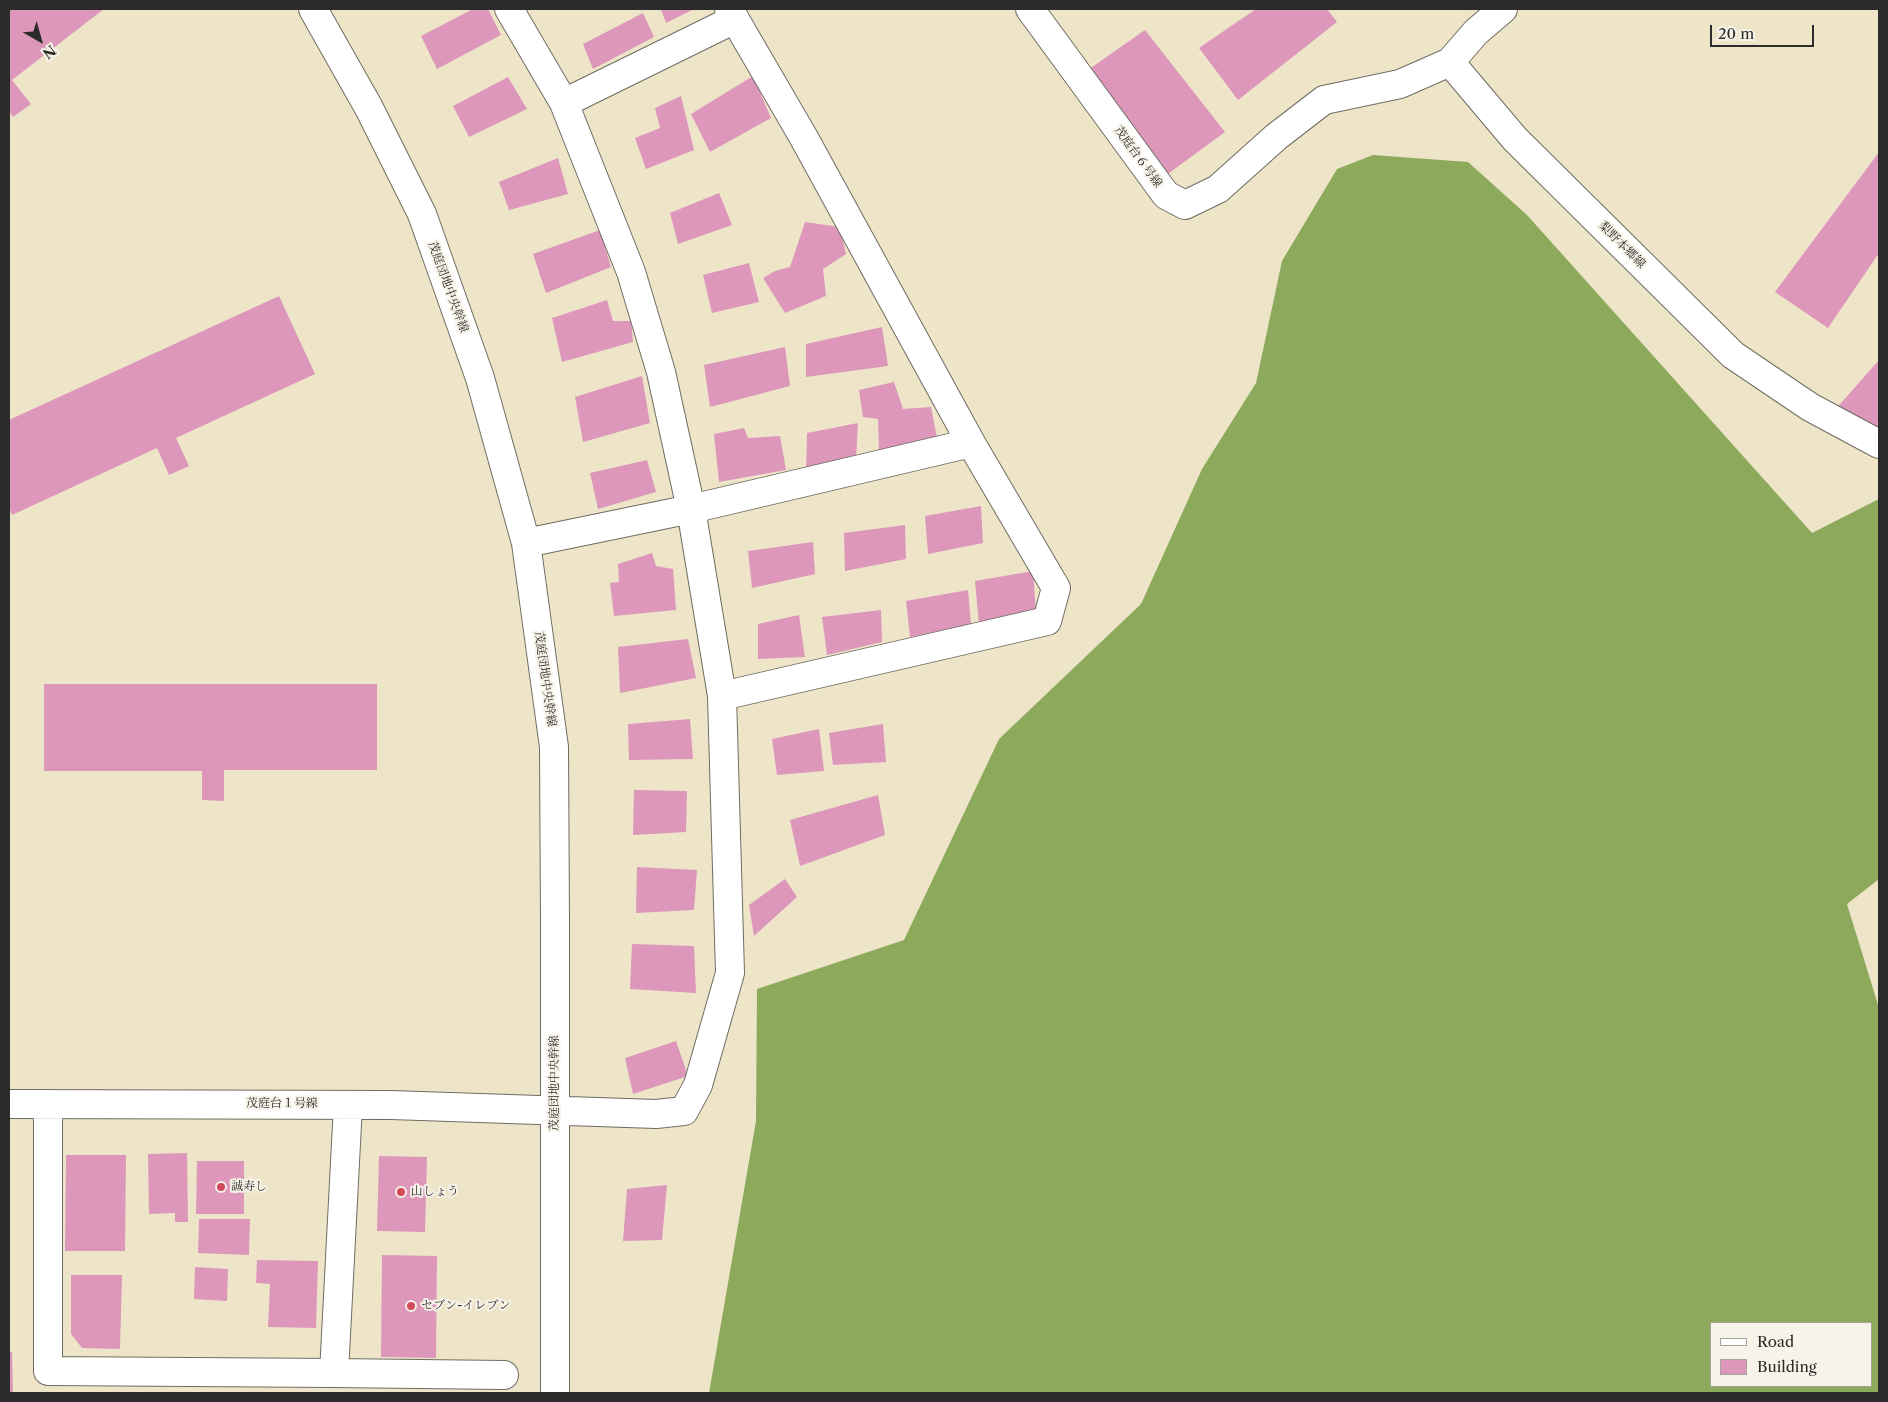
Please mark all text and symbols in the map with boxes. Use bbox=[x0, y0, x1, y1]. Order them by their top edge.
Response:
north arrow bbox=[15, 15, 65, 65]
scale bar bbox=[1713, 15, 1817, 47]
text: 20 m bbox=[1718, 24, 1754, 43]
text: N bbox=[39, 41, 60, 63]
street label: 茂庭台６号線 bbox=[1111, 124, 1165, 190]
street label: 梨野本郷線 bbox=[1596, 219, 1648, 271]
street label: 茂庭団地中央幹線 bbox=[425, 239, 471, 335]
street label: 茂庭団地中央幹線 bbox=[531, 630, 559, 728]
street label: 茂庭団地中央幹線 bbox=[548, 1035, 562, 1131]
street label: 茂庭台１号線 bbox=[246, 1097, 318, 1111]
place label: 誠寿し bbox=[231, 1180, 267, 1194]
marker: 誠寿し bbox=[215, 1181, 227, 1193]
place label: 山しょう bbox=[411, 1185, 459, 1199]
marker: 山しょう bbox=[395, 1186, 407, 1198]
place label: セブン-イレブン bbox=[421, 1299, 510, 1313]
marker: セブン-イレブン bbox=[405, 1300, 417, 1312]
legend bbox=[1710, 1322, 1873, 1387]
text: Road bbox=[1757, 1332, 1794, 1351]
text: Building bbox=[1757, 1357, 1817, 1376]

